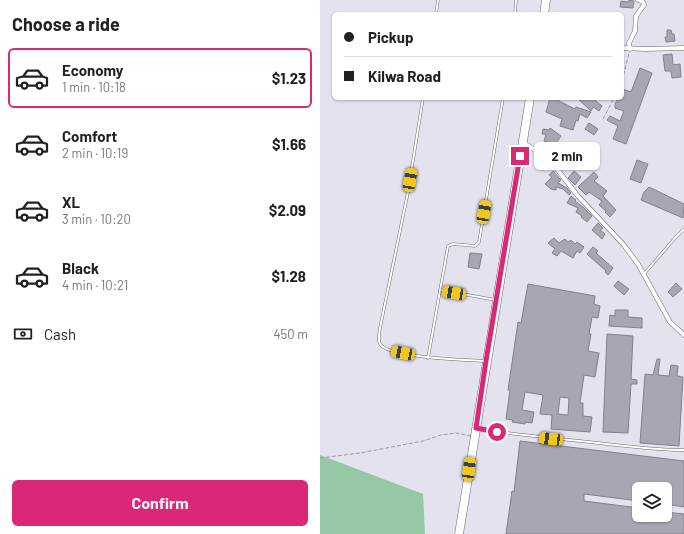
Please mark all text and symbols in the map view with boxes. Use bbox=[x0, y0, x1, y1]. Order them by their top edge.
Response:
text: Choose a ride bbox=[12, 13, 120, 35]
text: Pickup bbox=[368, 28, 414, 46]
icon: car bbox=[14, 60, 50, 96]
text: Economy bbox=[62, 61, 123, 79]
text: Kilwa Road bbox=[368, 67, 441, 85]
text: $1.23 bbox=[272, 69, 306, 87]
text: 1 min · 10:18 bbox=[62, 79, 126, 95]
icon: car bbox=[14, 126, 50, 162]
text: Comfort bbox=[62, 127, 117, 145]
text: $1.66 bbox=[272, 135, 306, 153]
callout: 2 min bbox=[534, 142, 600, 170]
text: 2 min · 10:19 bbox=[62, 145, 128, 161]
route end bbox=[511, 147, 529, 165]
text: 2 min bbox=[551, 148, 583, 164]
car bbox=[402, 167, 418, 193]
icon: car bbox=[14, 192, 50, 228]
text: XL bbox=[62, 193, 80, 211]
car bbox=[476, 199, 492, 225]
text: $2.09 bbox=[269, 201, 306, 219]
text: 3 min · 10:20 bbox=[62, 211, 131, 227]
icon: car bbox=[14, 258, 50, 294]
text: Black bbox=[62, 259, 99, 277]
text: $1.28 bbox=[272, 267, 306, 285]
text: 4 min · 10:21 bbox=[62, 277, 128, 293]
car bbox=[441, 285, 467, 301]
icon: cash bbox=[12, 323, 34, 345]
text: Cash bbox=[44, 325, 76, 343]
text: 450 m bbox=[273, 326, 308, 342]
car bbox=[390, 345, 416, 361]
route start bbox=[488, 423, 506, 441]
car bbox=[538, 432, 564, 446]
car bbox=[461, 456, 477, 482]
button: Confirm bbox=[12, 480, 308, 526]
map controls bbox=[632, 482, 672, 522]
button: layers bbox=[632, 482, 672, 522]

